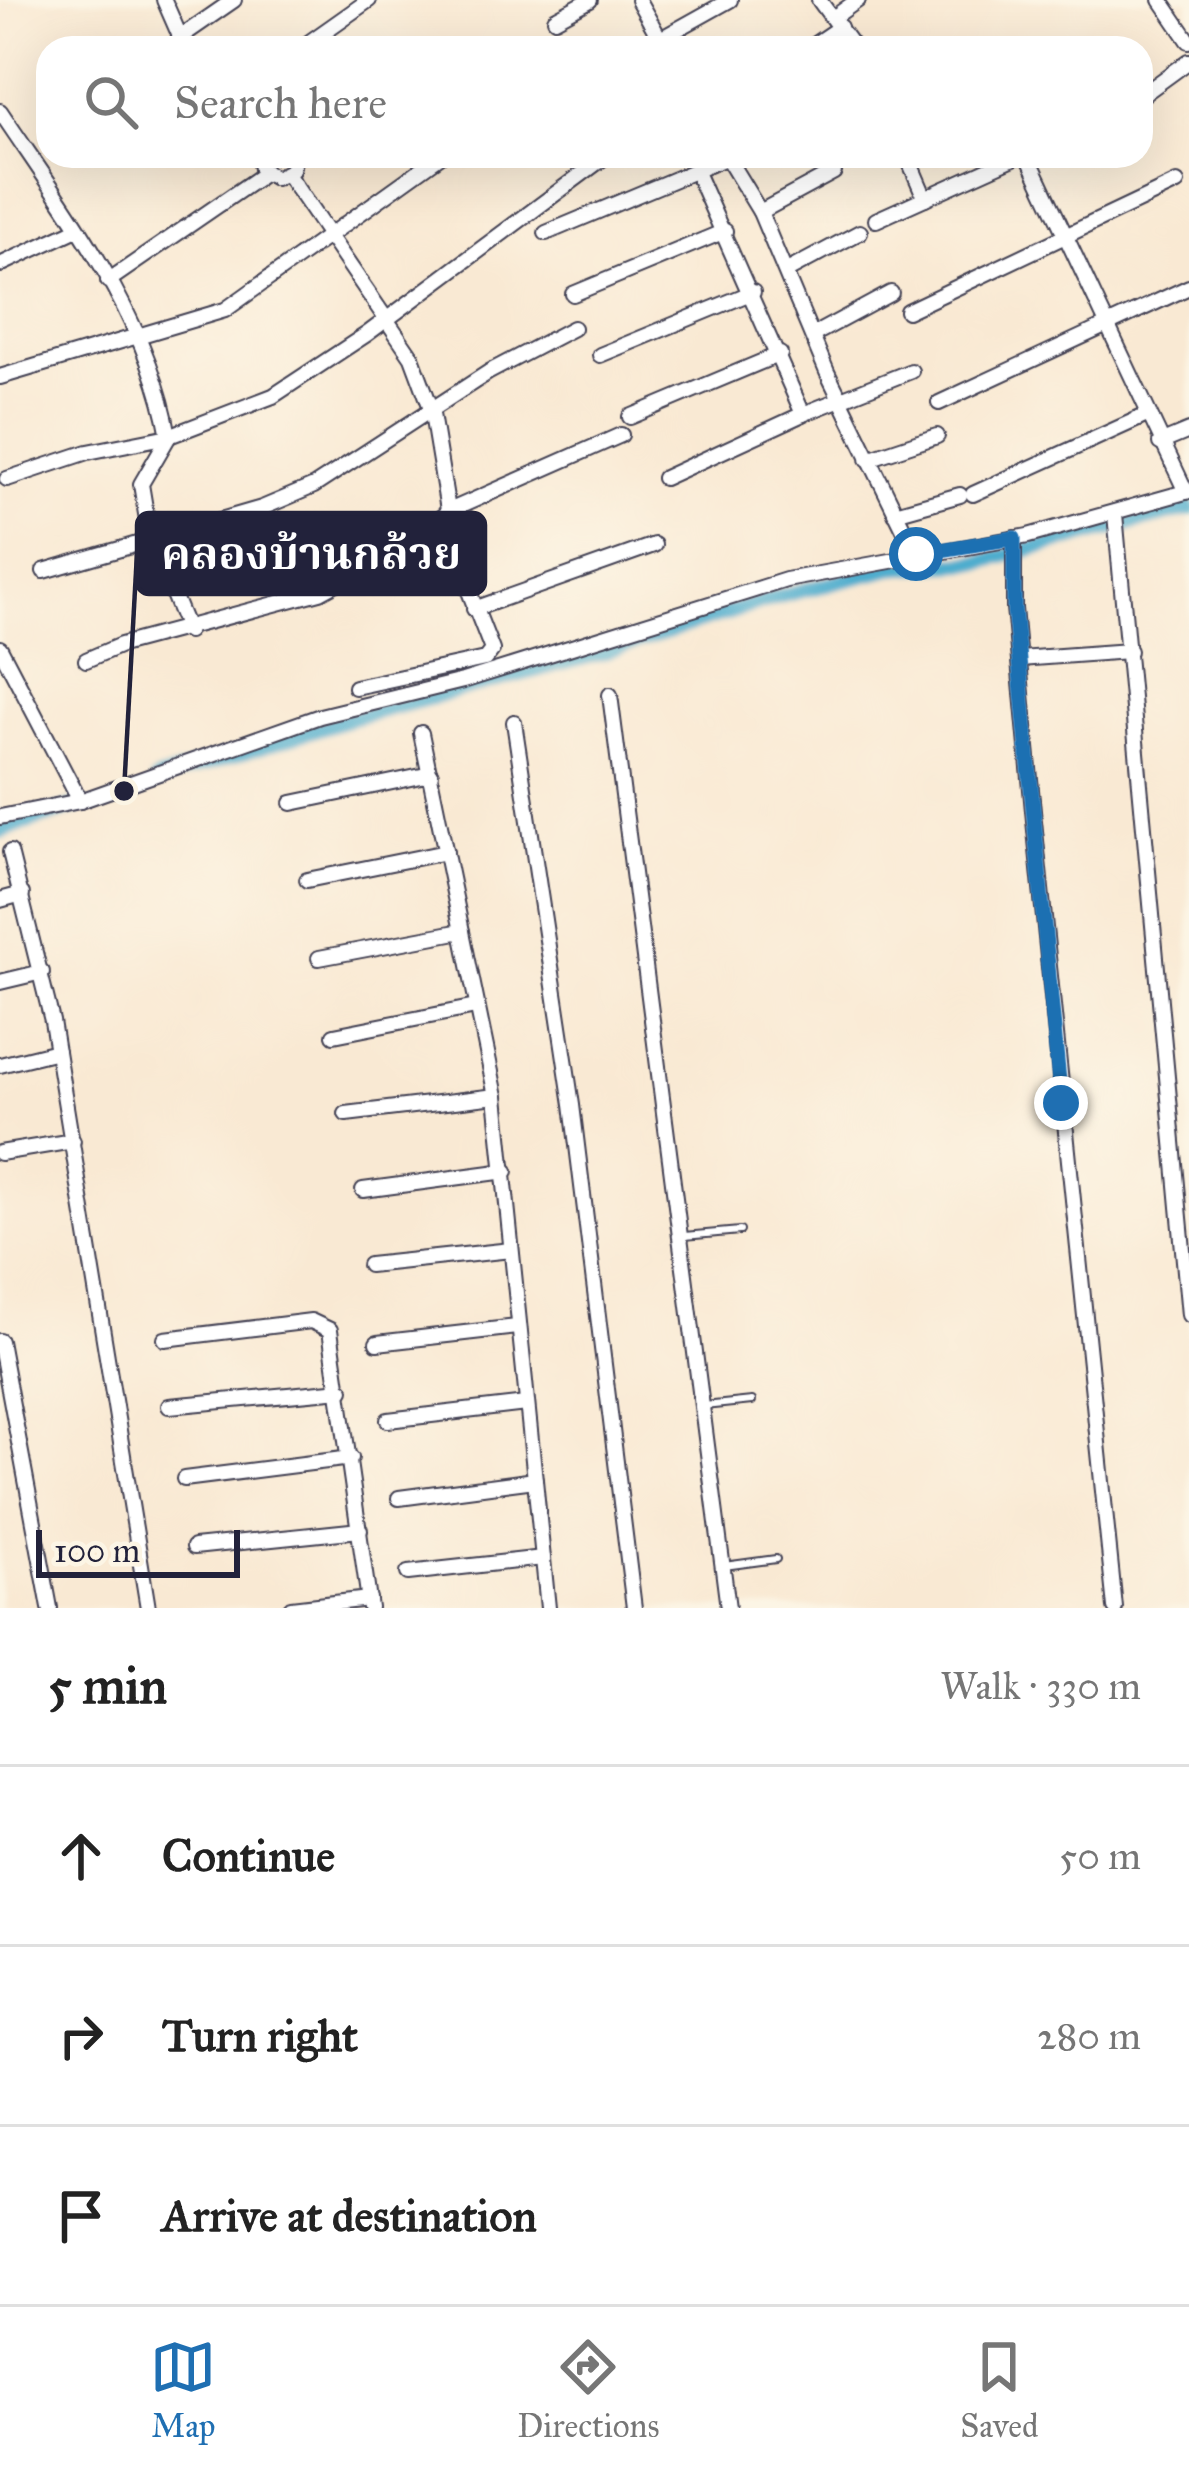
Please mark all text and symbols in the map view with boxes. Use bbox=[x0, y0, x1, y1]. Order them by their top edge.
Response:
search box bbox=[36, 36, 1153, 168]
icon: search bbox=[78, 69, 144, 135]
text: Search here bbox=[174, 75, 387, 130]
callout: คลองบ้านกล้วย bbox=[137, 513, 485, 594]
text: คลองบ้านกล้วย bbox=[161, 526, 461, 581]
route start bbox=[889, 527, 943, 581]
route end bbox=[1034, 1076, 1088, 1130]
scale bar bbox=[36, 1524, 240, 1577]
text: 100 m bbox=[54, 1531, 140, 1571]
text: 5 min bbox=[48, 1655, 167, 1717]
text: Walk · 330 m bbox=[940, 1662, 1141, 1710]
icon: ahead bbox=[48, 1823, 114, 1889]
text: Continue bbox=[162, 1828, 335, 1883]
text: 50 m bbox=[1059, 1832, 1141, 1880]
icon: right bbox=[48, 2003, 114, 2069]
text: Turn right bbox=[162, 2008, 358, 2063]
text: 280 m bbox=[1037, 2012, 1141, 2060]
icon: arrive bbox=[48, 2183, 114, 2249]
text: Arrive at destination bbox=[162, 2188, 537, 2243]
tab: Map bbox=[150, 2334, 216, 2446]
tab: Directions bbox=[517, 2334, 659, 2446]
tab: Saved bbox=[960, 2334, 1039, 2446]

